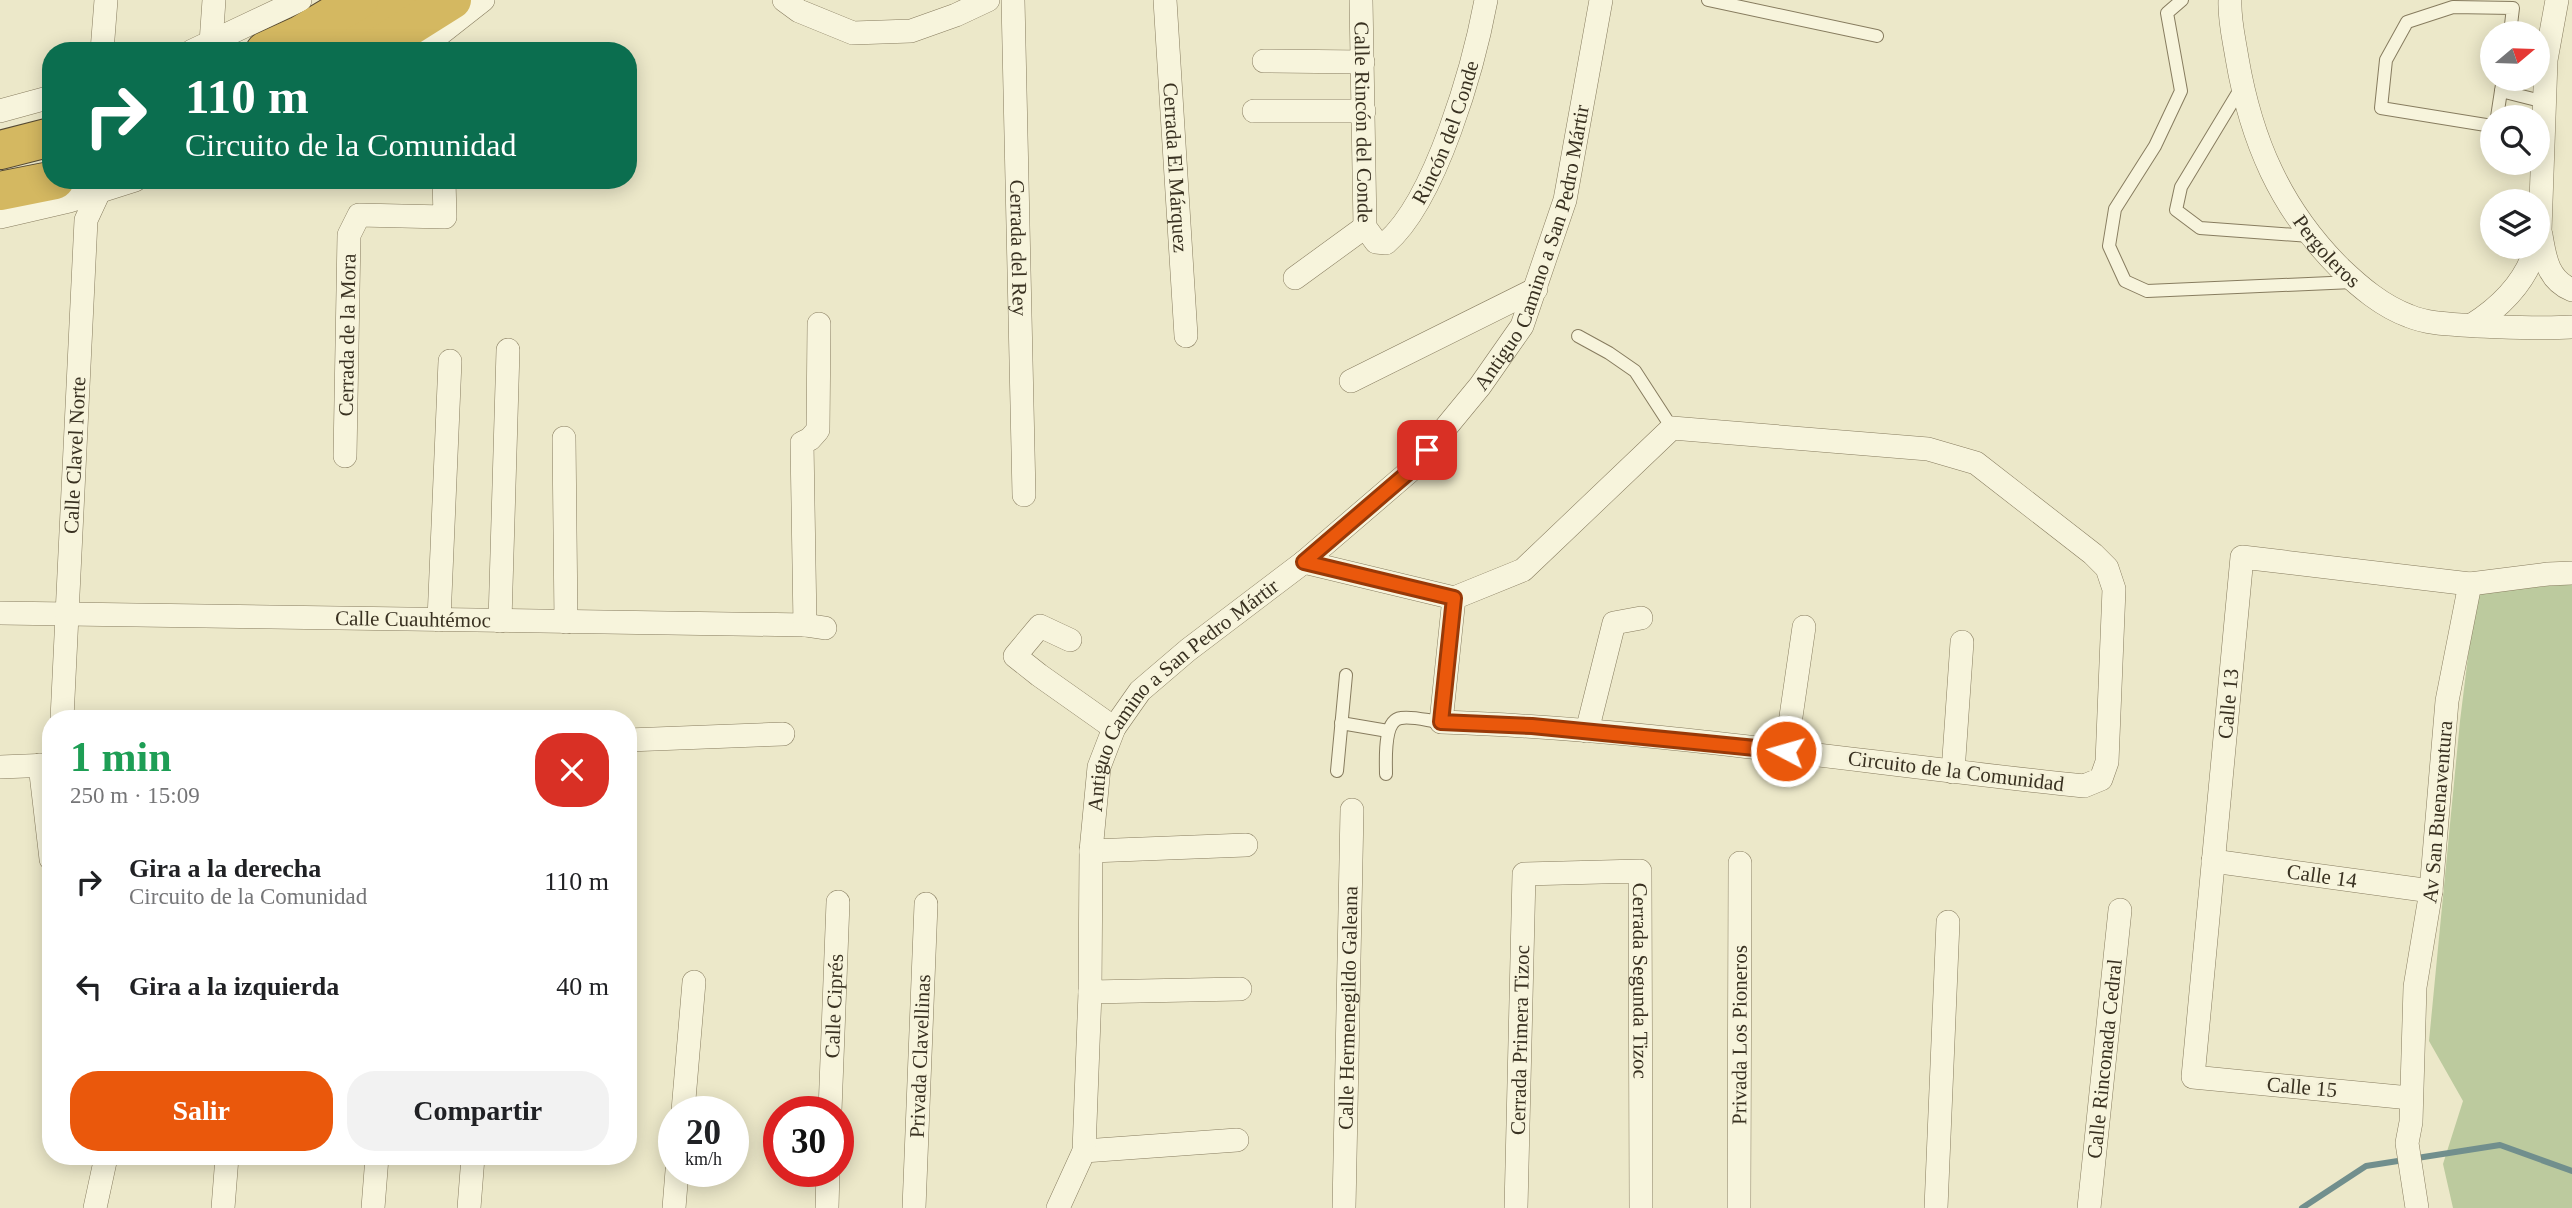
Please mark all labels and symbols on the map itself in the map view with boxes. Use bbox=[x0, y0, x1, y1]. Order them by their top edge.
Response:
street label: Calle Rincón del Conde bbox=[1349, 21, 1377, 223]
north arrow bbox=[2480, 21, 2550, 91]
street label: Rincón del Conde bbox=[1407, 58, 1483, 208]
street label: Cerrada El Márquez bbox=[1158, 82, 1193, 253]
street label: Antiguo Camino a San Pedro Mártir bbox=[1469, 103, 1594, 395]
street label: Cerrada del Rey bbox=[1005, 179, 1032, 317]
street label: Pergoleros bbox=[2288, 210, 2365, 293]
street label: Cerrada de la Mora bbox=[334, 253, 361, 417]
street label: Calle Clavel Norte bbox=[59, 376, 90, 535]
pin bbox=[1397, 420, 1457, 480]
street label: Antiguo Camino a San Pedro Mártir bbox=[1083, 574, 1283, 813]
street label: Calle Cuauhtémoc bbox=[335, 606, 491, 632]
street label: Calle 13 bbox=[2213, 667, 2243, 740]
position arrow bbox=[1749, 714, 1823, 788]
street label: Av San Buenaventura bbox=[2417, 719, 2457, 905]
street label: Circuito de la Comunidad bbox=[1847, 746, 2066, 796]
street label: Calle 14 bbox=[2285, 859, 2359, 893]
street label: Cerrada Segunda Tizoc bbox=[1628, 883, 1653, 1079]
street label: Calle Hermenegildo Galeana bbox=[1334, 885, 1362, 1130]
street label: Cerrada Primera Tizoc bbox=[1506, 945, 1534, 1135]
street label: Privada Los Pioneros bbox=[1727, 945, 1752, 1125]
street label: Calle Ciprés bbox=[820, 953, 848, 1059]
street label: Calle Rinconada Cedral bbox=[2082, 958, 2127, 1160]
street label: Privada Clavellinas bbox=[905, 974, 935, 1139]
street label: Calle 15 bbox=[2266, 1072, 2338, 1102]
speed limit sign: 30 bbox=[763, 1096, 854, 1187]

